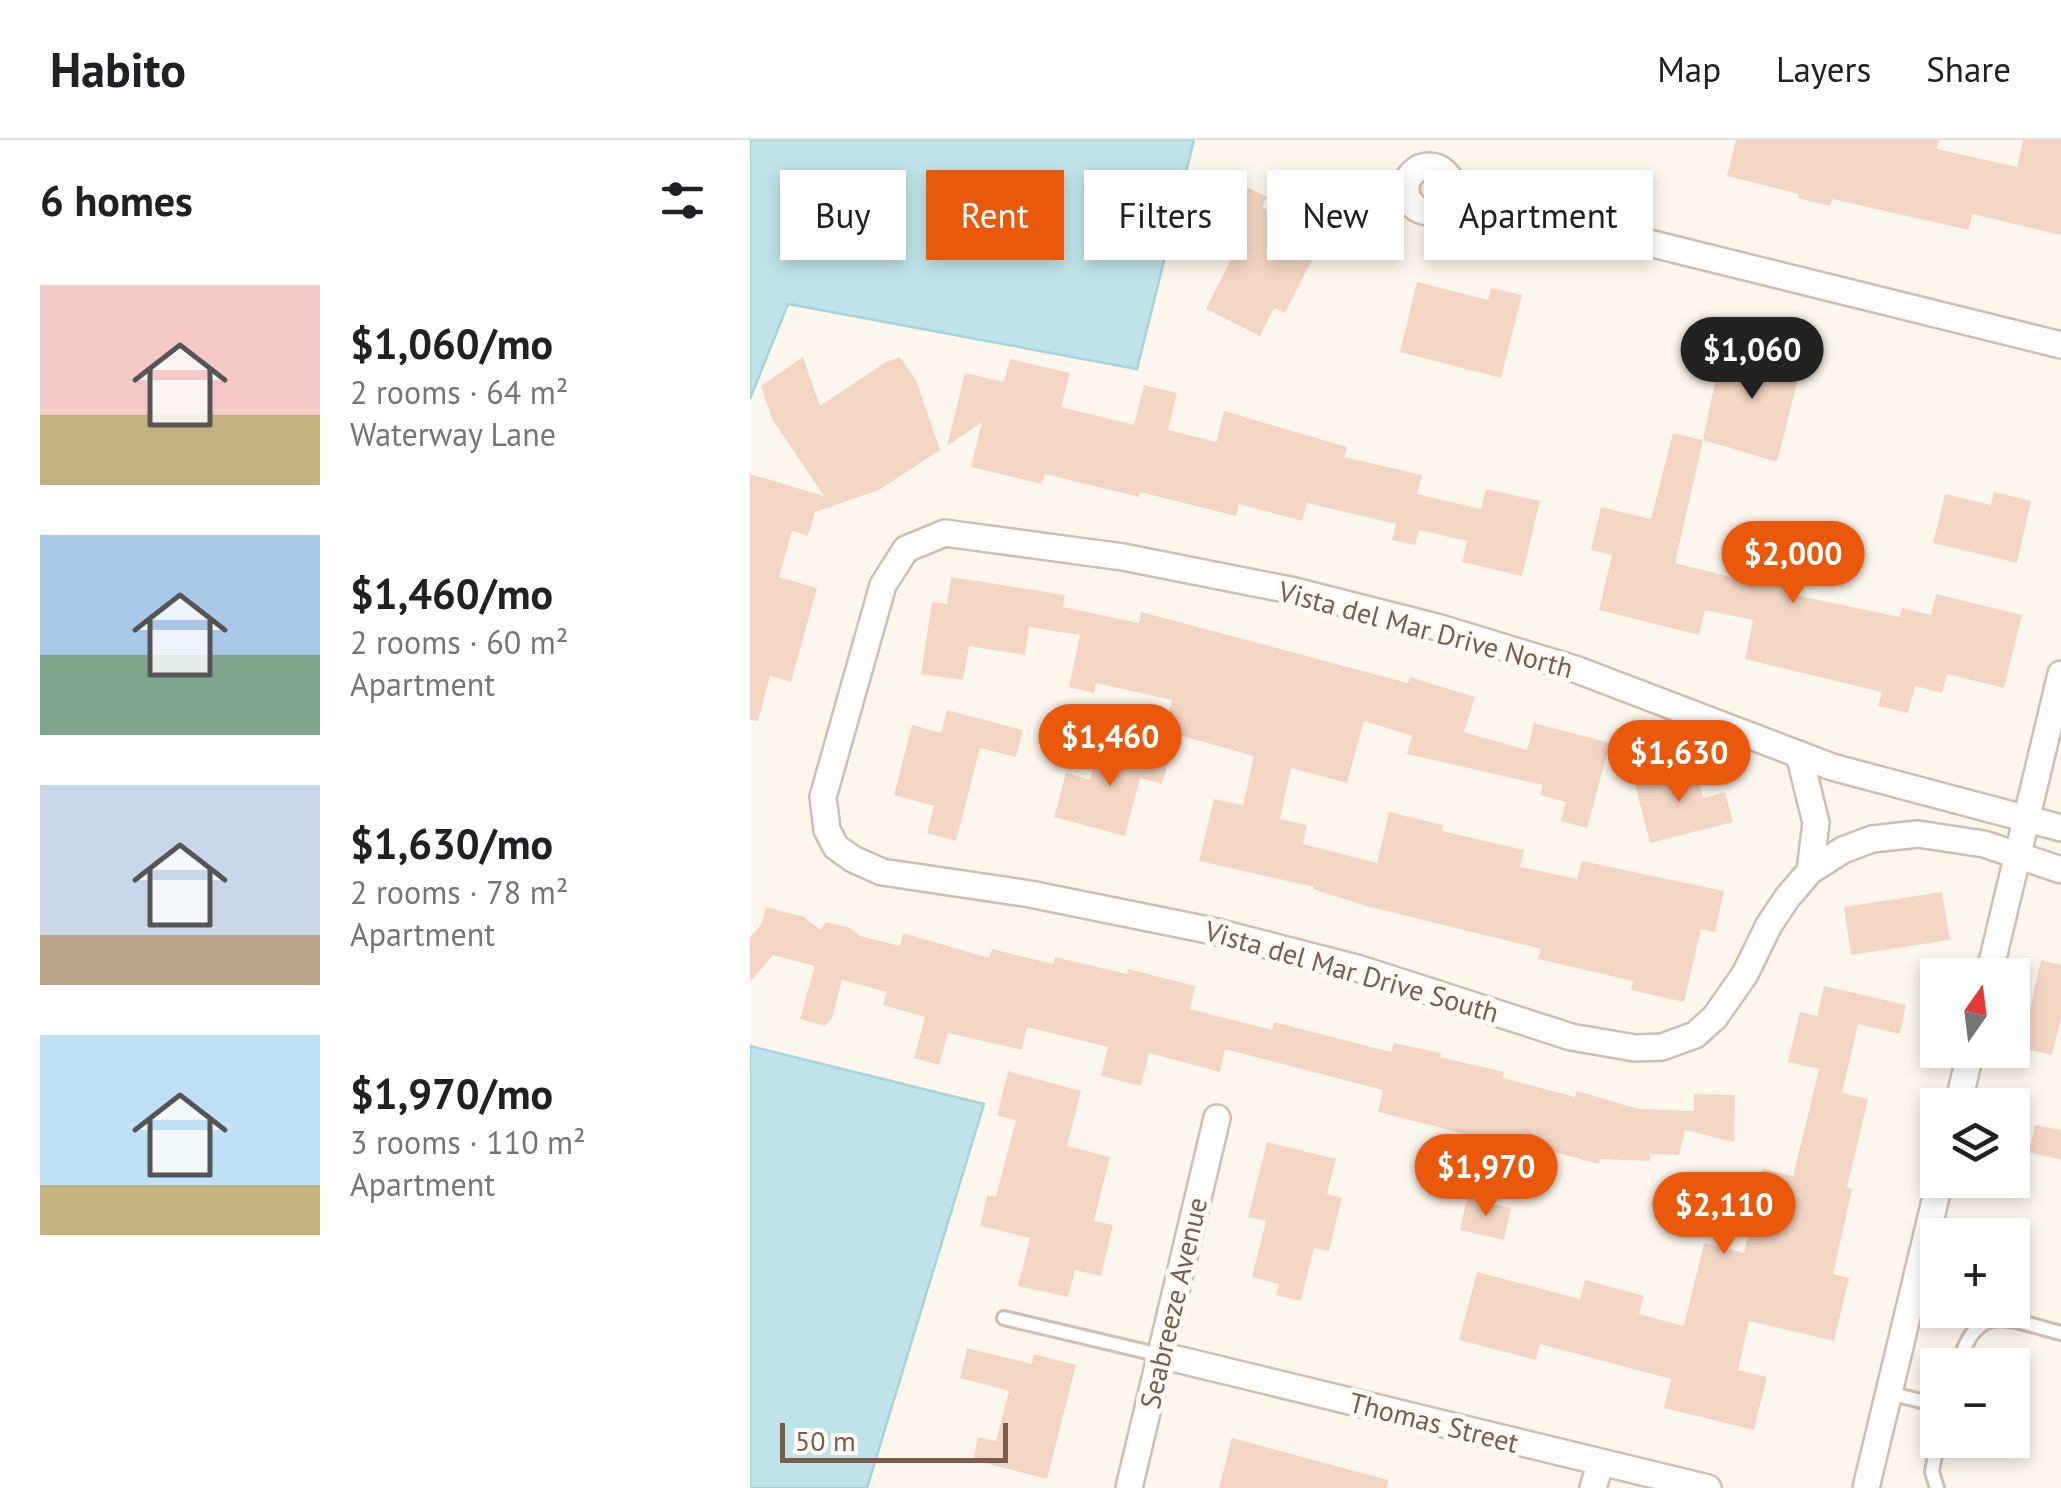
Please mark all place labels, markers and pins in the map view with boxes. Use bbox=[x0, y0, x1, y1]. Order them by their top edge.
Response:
pin: $1,060 bbox=[1671, 317, 1833, 402]
pin: $2,000 bbox=[1712, 521, 1874, 606]
pin: $1,460 bbox=[1029, 704, 1191, 789]
pin: $1,630 bbox=[1598, 720, 1760, 805]
pin: $1,970 bbox=[1405, 1134, 1567, 1219]
pin: $2,110 bbox=[1643, 1172, 1805, 1257]

